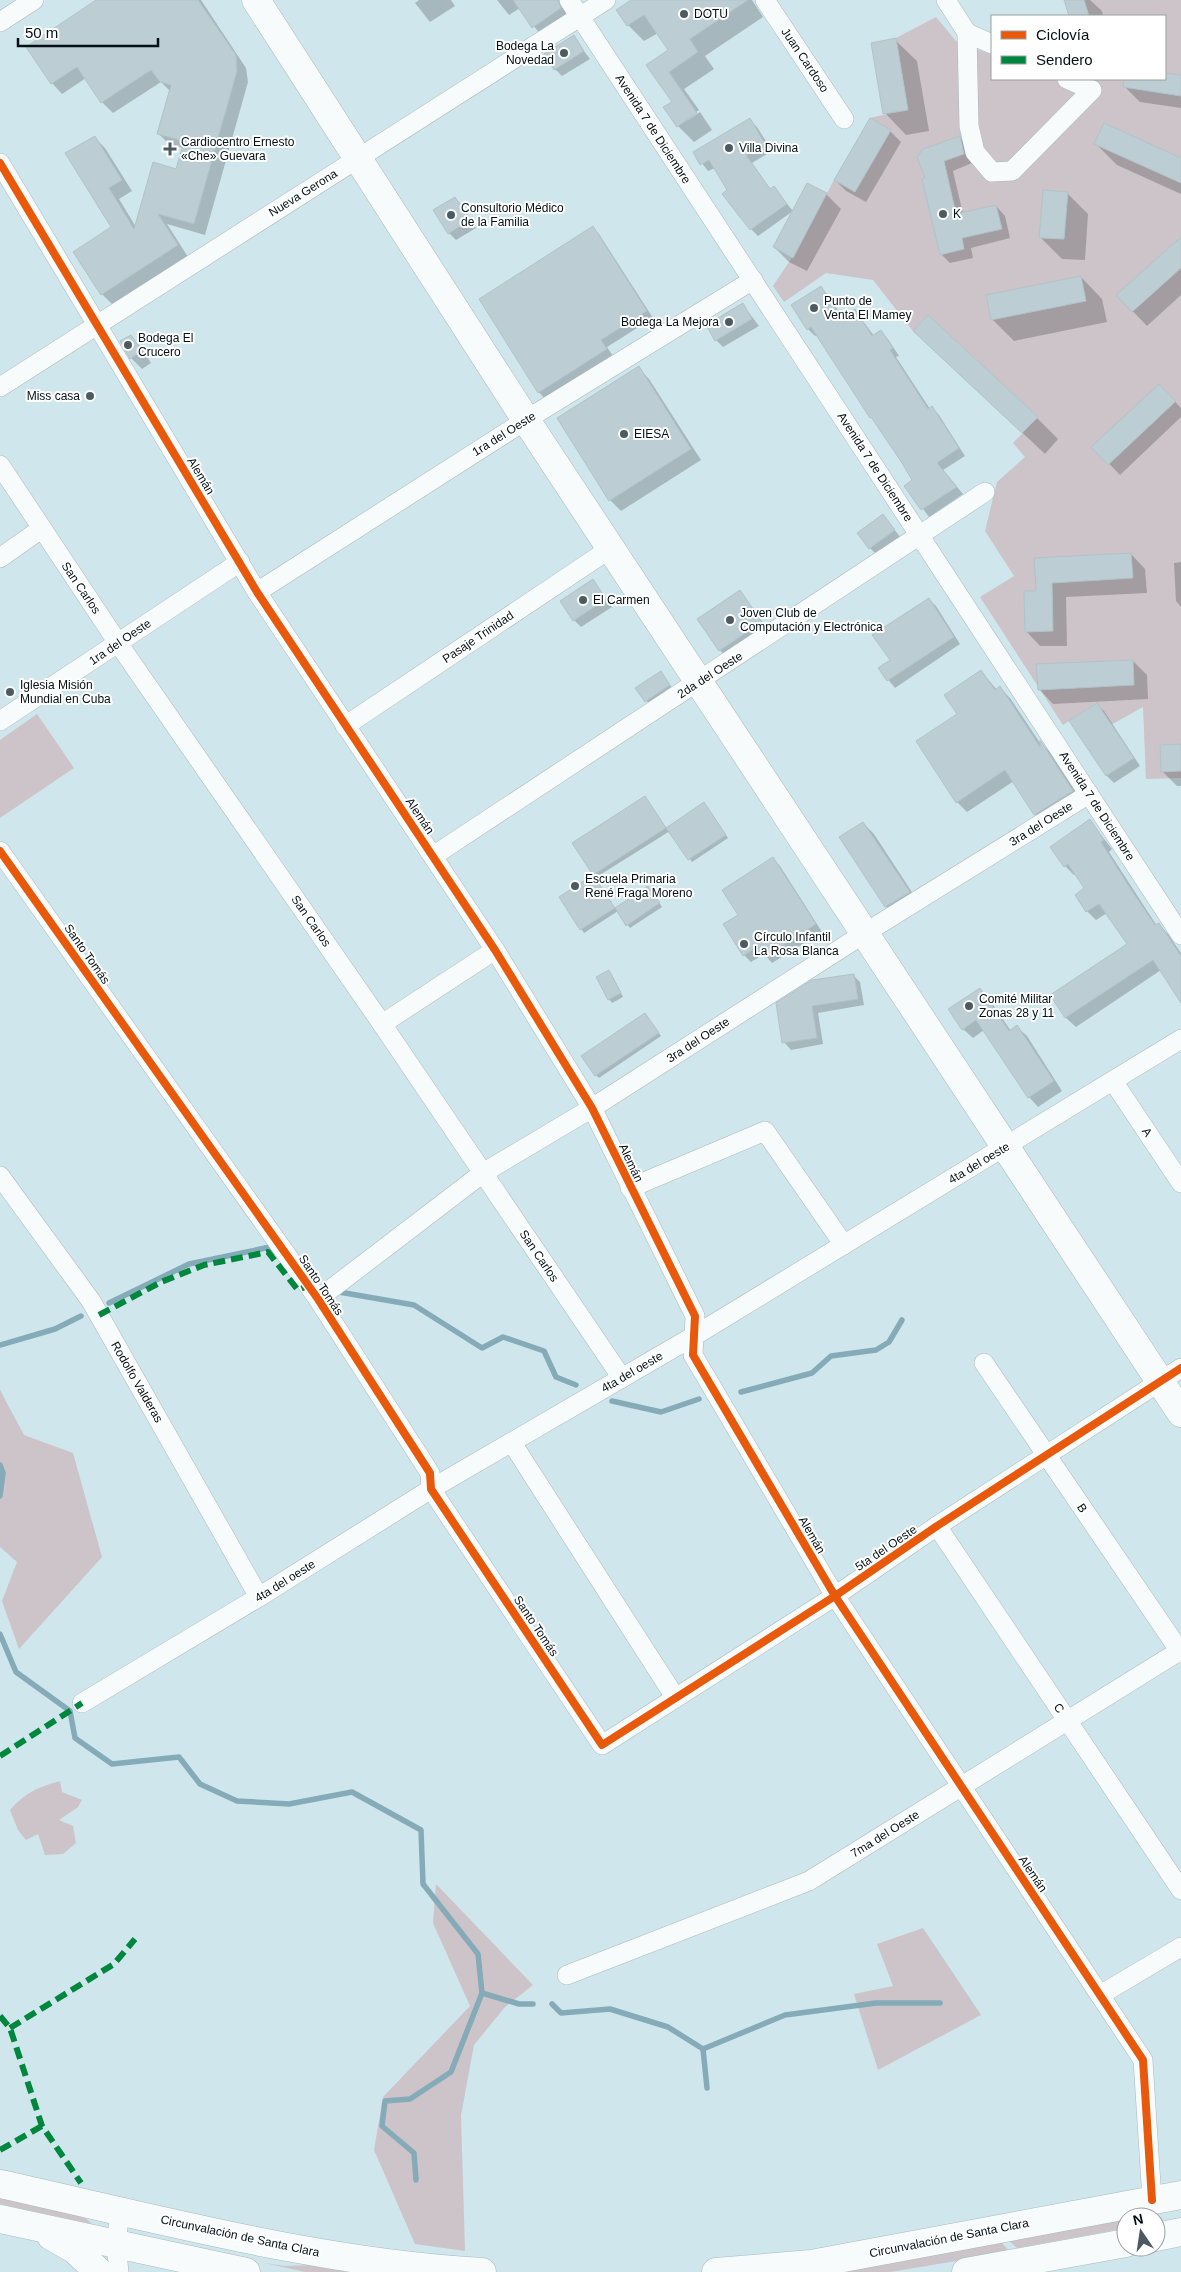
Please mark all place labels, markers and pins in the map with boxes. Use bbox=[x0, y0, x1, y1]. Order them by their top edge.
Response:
place label: DOTU bbox=[694, 7, 728, 21]
marker: DOTU bbox=[678, 8, 690, 20]
place label: Bodega La Novedad bbox=[496, 39, 554, 67]
marker: Bodega La Novedad bbox=[558, 47, 570, 59]
place label: Cardiocentro Ernesto «Che» Guevara bbox=[181, 135, 295, 163]
place label: Villa Divina bbox=[739, 141, 798, 155]
marker: Cardiocentro Ernesto «Che» Guevara bbox=[163, 142, 177, 156]
marker: Villa Divina bbox=[723, 142, 735, 154]
place label: Consultorio Médico de la Familia bbox=[461, 201, 564, 229]
place label: K bbox=[953, 207, 961, 221]
marker: K bbox=[937, 208, 949, 220]
marker: Consultorio Médico de la Familia bbox=[445, 209, 457, 221]
place label: Punto de Venta El Mamey bbox=[824, 294, 911, 322]
marker: Punto de Venta El Mamey bbox=[808, 302, 820, 314]
place label: Bodega La Mejora bbox=[621, 315, 719, 329]
marker: Bodega La Mejora bbox=[723, 316, 735, 328]
place label: Bodega El Crucero bbox=[138, 331, 193, 359]
marker: Bodega El Crucero bbox=[122, 339, 134, 351]
place label: Miss casa bbox=[27, 389, 80, 403]
marker: Miss casa bbox=[84, 390, 96, 402]
place label: EIESA bbox=[634, 427, 669, 441]
marker: EIESA bbox=[618, 428, 630, 440]
place label: El Carmen bbox=[593, 593, 650, 607]
marker: El Carmen bbox=[577, 594, 589, 606]
place label: Joven Club de Computación y Electrónica bbox=[740, 606, 883, 634]
marker: Joven Club de Computación y Electrónica bbox=[724, 614, 736, 626]
place label: Iglesia Misión Mundial en Cuba bbox=[20, 678, 111, 706]
marker: Iglesia Misión Mundial en Cuba bbox=[4, 686, 16, 698]
place label: Escuela Primaria René Fraga Moreno bbox=[585, 872, 693, 900]
marker: Escuela Primaria René Fraga Moreno bbox=[569, 880, 581, 892]
place label: Círculo Infantil La Rosa Blanca bbox=[754, 930, 839, 958]
marker: Círculo Infantil La Rosa Blanca bbox=[738, 938, 750, 950]
place label: Comité Militar Zonas 28 y 11 bbox=[979, 992, 1054, 1020]
marker: Comité Militar Zonas 28 y 11 bbox=[963, 1000, 975, 1012]

